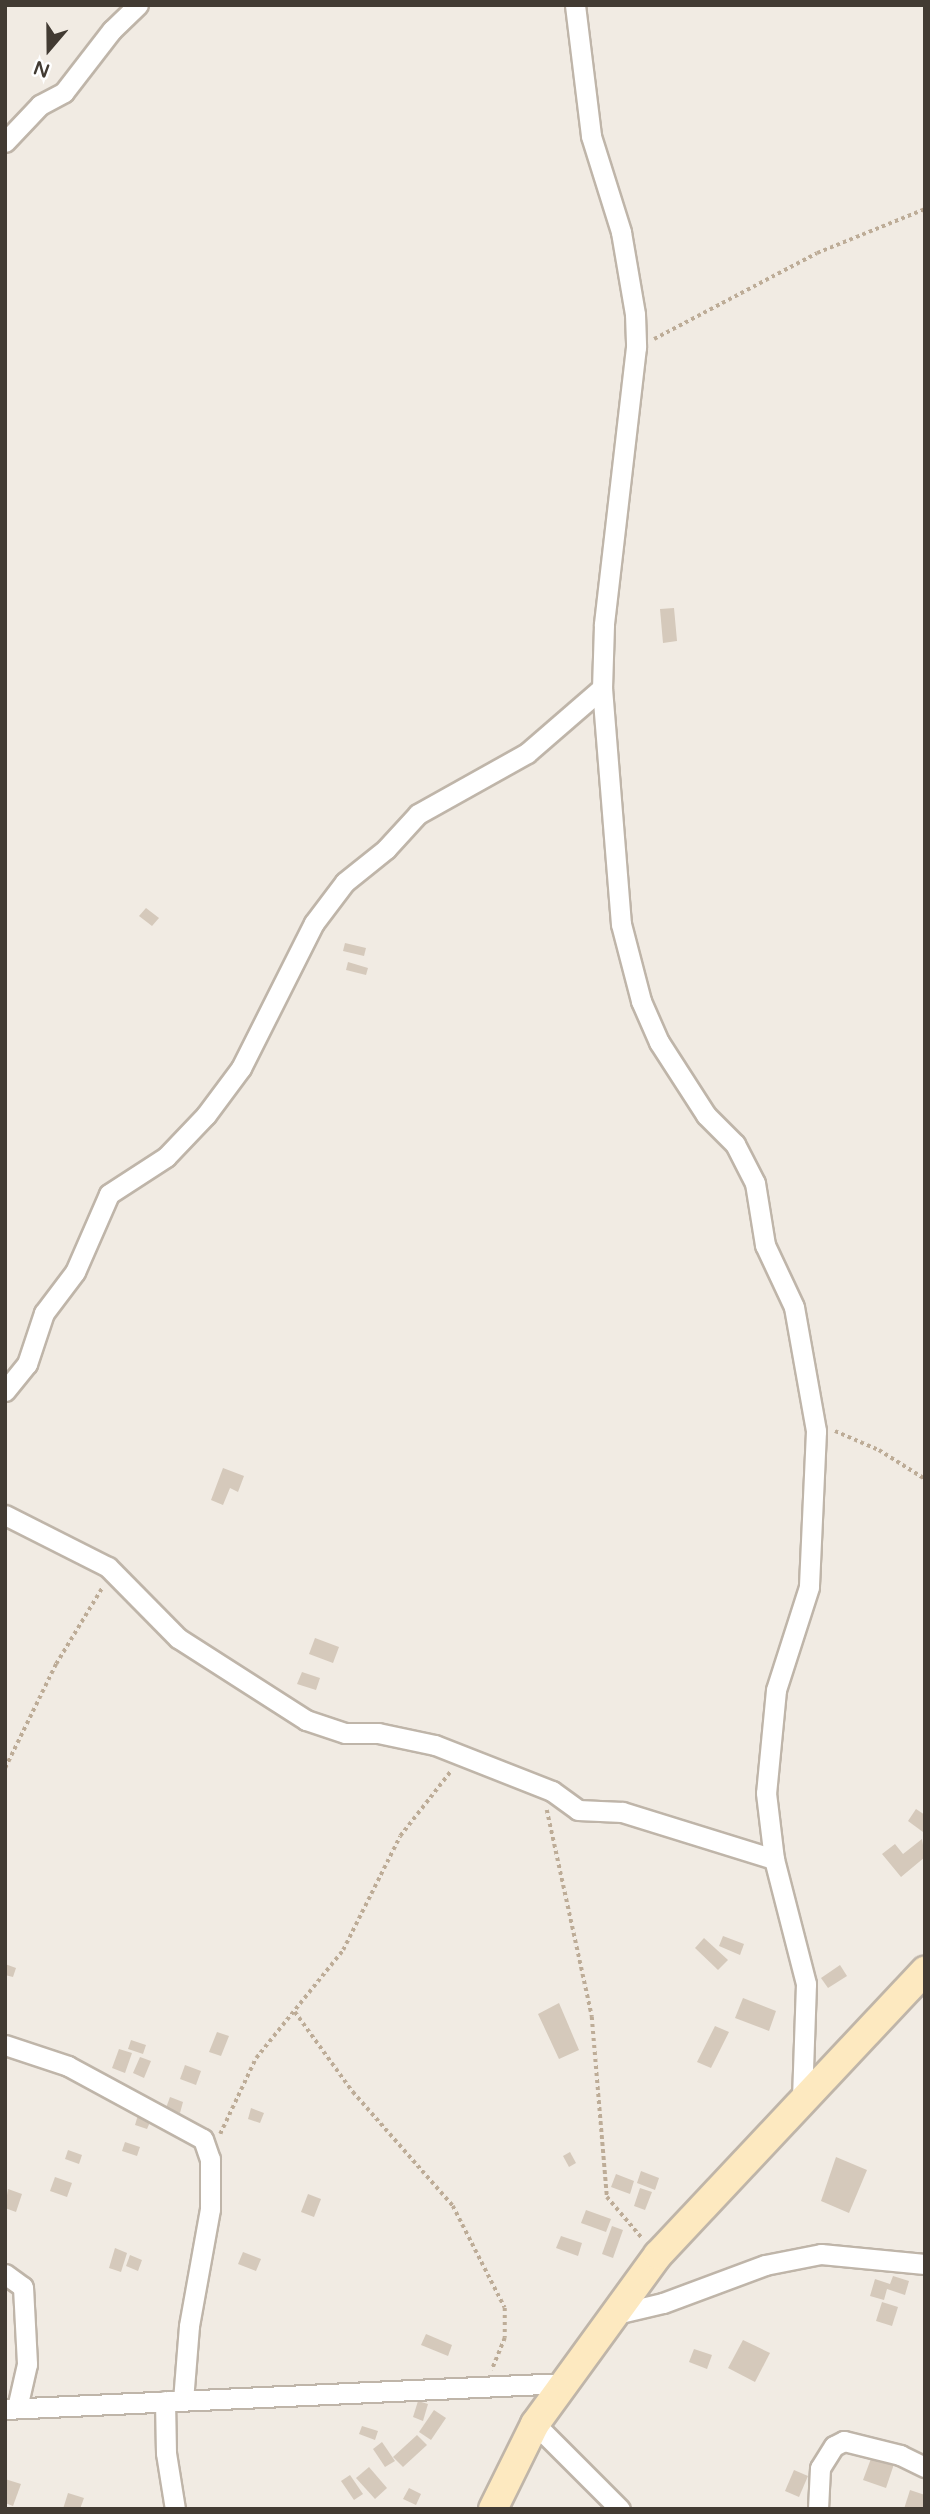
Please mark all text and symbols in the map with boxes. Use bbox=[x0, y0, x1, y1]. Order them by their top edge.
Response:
north arrow bbox=[14, 14, 84, 84]
text: N bbox=[31, 56, 53, 82]

